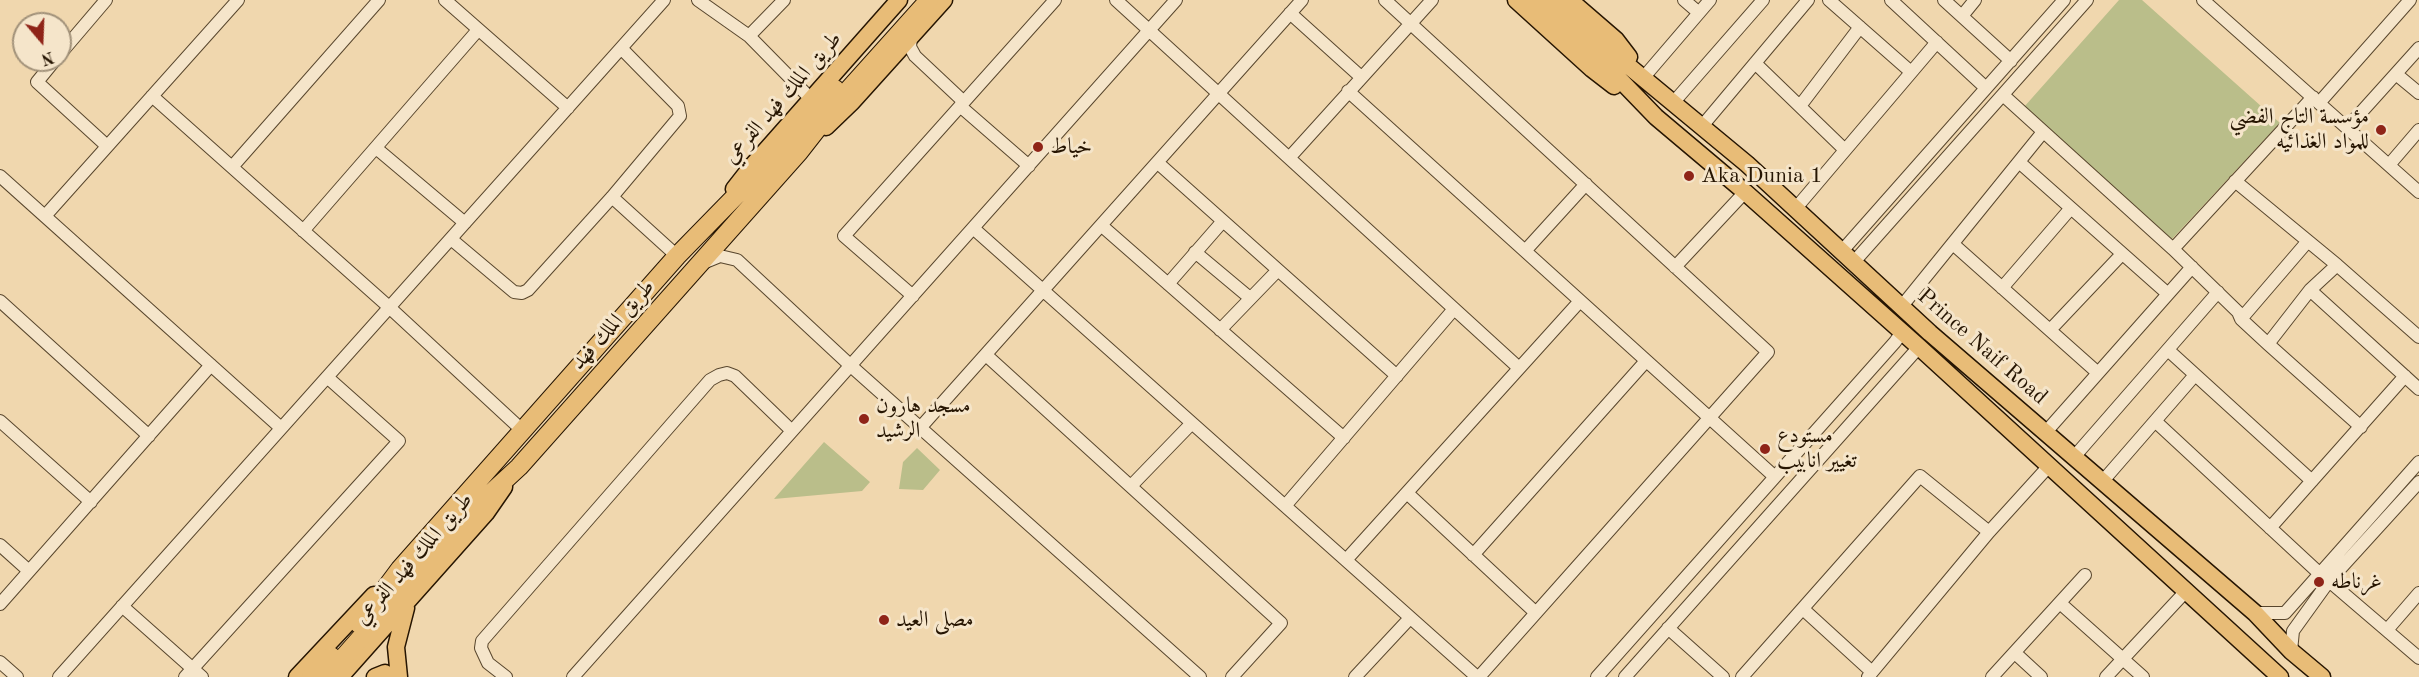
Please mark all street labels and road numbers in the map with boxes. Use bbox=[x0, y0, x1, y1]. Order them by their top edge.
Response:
street label: طريق الملك فهد الفرعي bbox=[718, 26, 848, 170]
street label: طريق الملك فهد bbox=[565, 274, 661, 376]
street label: Prince Naif Road bbox=[1912, 283, 2052, 411]
street label: طريق الملك فهد الفرعي bbox=[349, 487, 479, 631]

